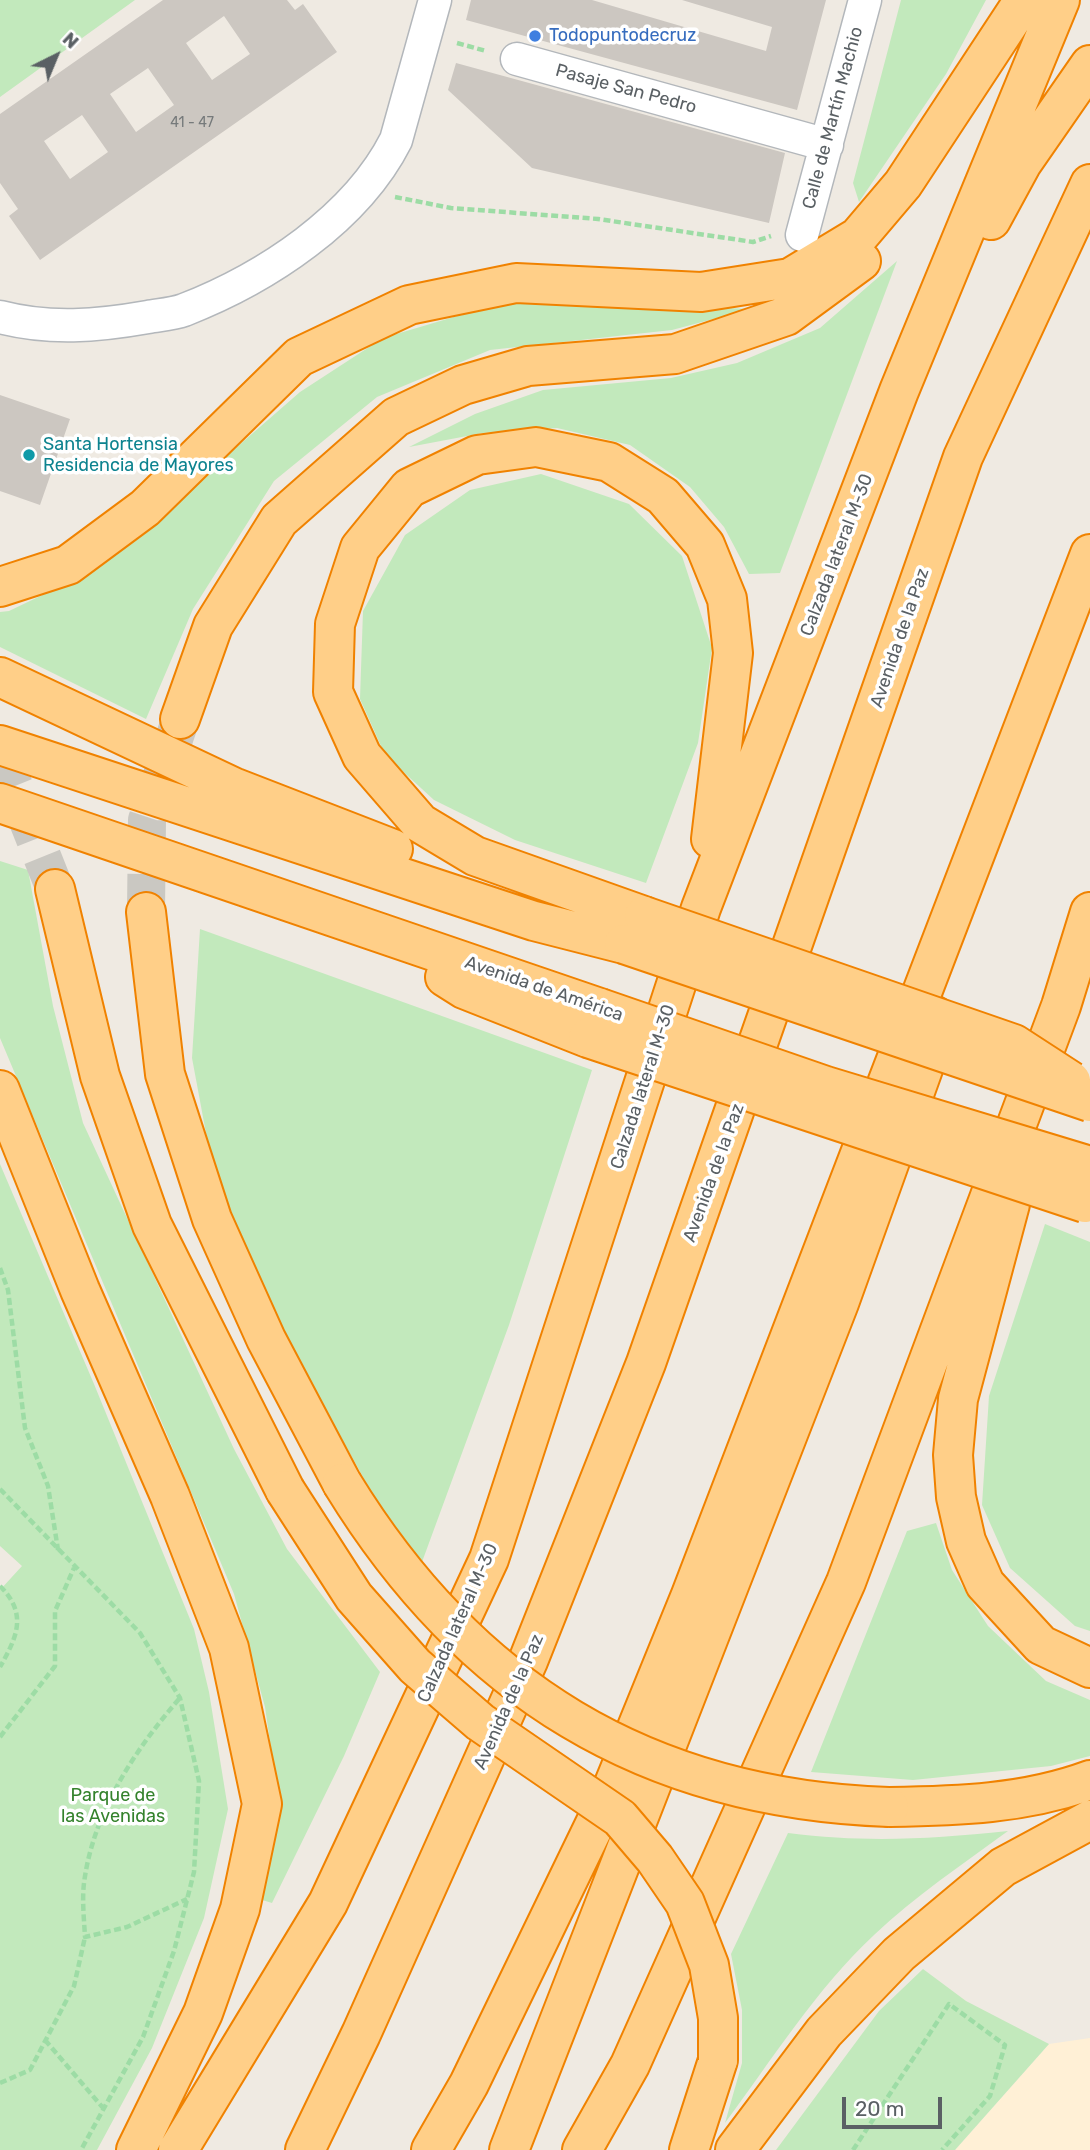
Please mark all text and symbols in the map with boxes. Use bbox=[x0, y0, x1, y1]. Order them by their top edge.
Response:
north arrow bbox=[21, 21, 91, 91]
street label: Calle de Martín Machio bbox=[798, 24, 868, 212]
place label: Todopuntodecruz bbox=[549, 25, 696, 47]
text: N bbox=[58, 27, 83, 53]
marker: Todopuntodecruz bbox=[527, 28, 543, 44]
street label: Pasaje San Pedro bbox=[553, 60, 699, 118]
house number: 41 - 47 bbox=[170, 115, 214, 131]
place label: Santa Hortensia Residencia de Mayores bbox=[43, 434, 234, 476]
marker: Santa Hortensia Residencia de Mayores bbox=[21, 447, 37, 463]
street label: Calzada lateral M-30 bbox=[796, 471, 878, 639]
street label: Avenida de la Paz bbox=[866, 565, 934, 711]
street label: Avenida de América bbox=[462, 952, 626, 1026]
street label: Calzada lateral M-30 bbox=[606, 1002, 680, 1172]
street label: Avenida de la Paz bbox=[679, 1101, 749, 1245]
street label: Calzada lateral M-30 bbox=[413, 1540, 503, 1706]
street label: Avenida de la Paz bbox=[469, 1631, 549, 1773]
park label: Parque de las Avenidas bbox=[61, 1785, 165, 1828]
scale bar bbox=[845, 2084, 945, 2128]
text: 20 m bbox=[855, 2096, 904, 2121]

